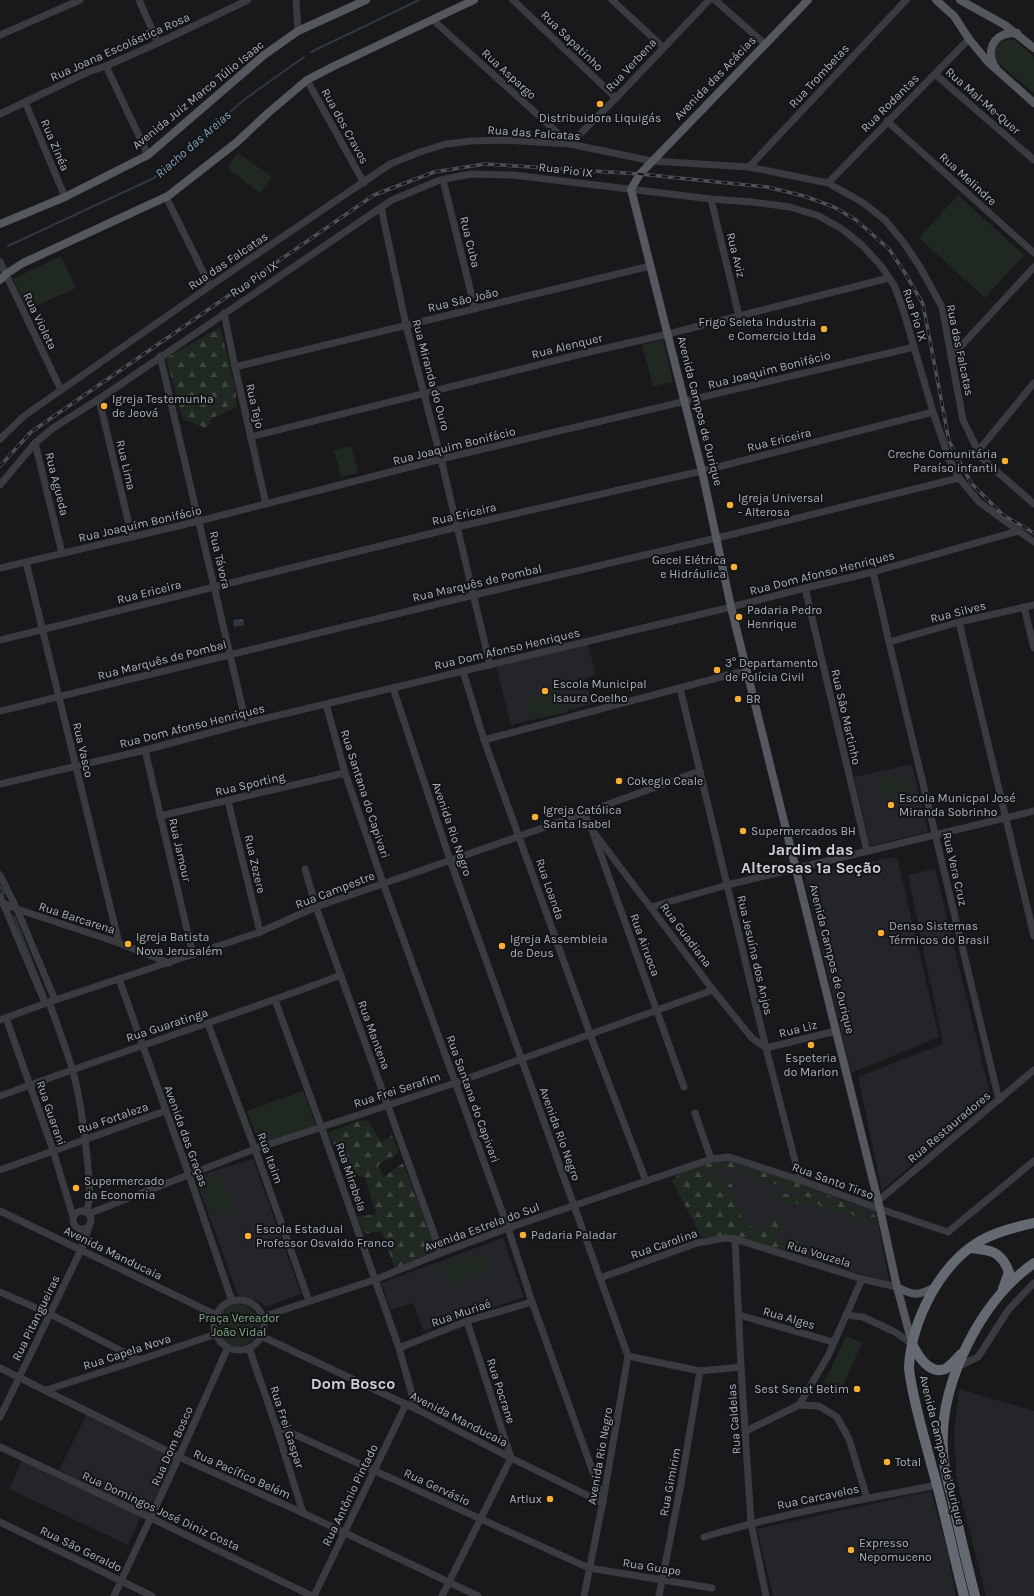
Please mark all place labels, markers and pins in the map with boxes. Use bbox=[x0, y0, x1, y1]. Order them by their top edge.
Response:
marker: Distribuidora Liquigás bbox=[595, 99, 605, 109]
place label: Distribuidora Liquigás bbox=[539, 111, 661, 125]
place label: Frigo Seleta Industria e Comercio Ltda bbox=[698, 315, 816, 343]
marker: Frigo Seleta Industria e Comercio Ltda bbox=[819, 324, 829, 334]
place label: Igreja Testemunha de Jeová bbox=[112, 392, 214, 420]
marker: Igreja Testemunha de Jeová bbox=[99, 401, 109, 411]
place label: Creche Comunitária Paraíso infantil bbox=[888, 447, 997, 475]
marker: Creche Comunitária Paraíso infantil bbox=[1000, 456, 1010, 466]
place label: Igreja Universal - Alterosa bbox=[738, 491, 823, 519]
marker: Igreja Universal - Alterosa bbox=[725, 500, 735, 510]
place label: Gecel Elétrica e Hidráulica bbox=[652, 553, 726, 581]
marker: Gecel Elétrica e Hidráulica bbox=[729, 562, 739, 572]
place label: Padaria Pedro Henrique bbox=[747, 603, 822, 631]
marker: Padaria Pedro Henrique bbox=[734, 612, 744, 622]
place label: 3° Departamento de Polícia Civil bbox=[725, 656, 818, 684]
marker: 3° Departamento de Polícia Civil bbox=[712, 665, 722, 675]
place label: Escola Municipal Isaura Coelho bbox=[553, 677, 647, 705]
marker: Escola Municipal Isaura Coelho bbox=[540, 686, 550, 696]
place label: BR bbox=[746, 692, 761, 706]
marker: BR bbox=[733, 694, 743, 704]
place label: Cokegio Ceale bbox=[627, 774, 703, 788]
marker: Cokegio Ceale bbox=[614, 776, 624, 786]
place label: Escola Municpal José Miranda Sobrinho bbox=[899, 791, 1016, 819]
marker: Escola Municpal José Miranda Sobrinho bbox=[886, 800, 896, 810]
place label: Igreja Católica Santa Isabel bbox=[543, 803, 622, 831]
marker: Igreja Católica Santa Isabel bbox=[530, 812, 540, 822]
place label: Supermercados BH bbox=[751, 824, 856, 838]
marker: Supermercados BH bbox=[738, 826, 748, 836]
place label: Denso Sistemas Térmicos do Brasil bbox=[889, 919, 989, 947]
marker: Denso Sistemas Térmicos do Brasil bbox=[876, 928, 886, 938]
place label: Igreja Batista Nova Jerusalém bbox=[136, 930, 223, 958]
place label: Igreja Assembleia de Deus bbox=[510, 932, 608, 960]
marker: Igreja Batista Nova Jerusalém bbox=[123, 939, 133, 949]
marker: Igreja Assembleia de Deus bbox=[497, 941, 507, 951]
marker: Espeteria do Marlon bbox=[806, 1040, 816, 1050]
place label: Espeteria do Marlon bbox=[784, 1051, 838, 1079]
place label: Supermercado da Economia bbox=[84, 1174, 164, 1202]
marker: Supermercado da Economia bbox=[71, 1183, 81, 1193]
place label: Escola Estadual Professor Osvaldo Franco bbox=[256, 1222, 394, 1250]
place label: Padaria Paladar bbox=[531, 1228, 617, 1242]
marker: Padaria Paladar bbox=[518, 1230, 528, 1240]
marker: Escola Estadual Professor Osvaldo Franco bbox=[243, 1231, 253, 1241]
place label: Sest Senat Betim bbox=[754, 1382, 849, 1396]
marker: Sest Senat Betim bbox=[852, 1384, 862, 1394]
place label: Total bbox=[895, 1455, 921, 1469]
marker: Total bbox=[882, 1457, 892, 1467]
place label: Artlux bbox=[509, 1492, 542, 1506]
marker: Artlux bbox=[545, 1494, 555, 1504]
place label: Expresso Nepomuceno bbox=[859, 1536, 932, 1564]
marker: Expresso Nepomuceno bbox=[846, 1545, 856, 1555]

